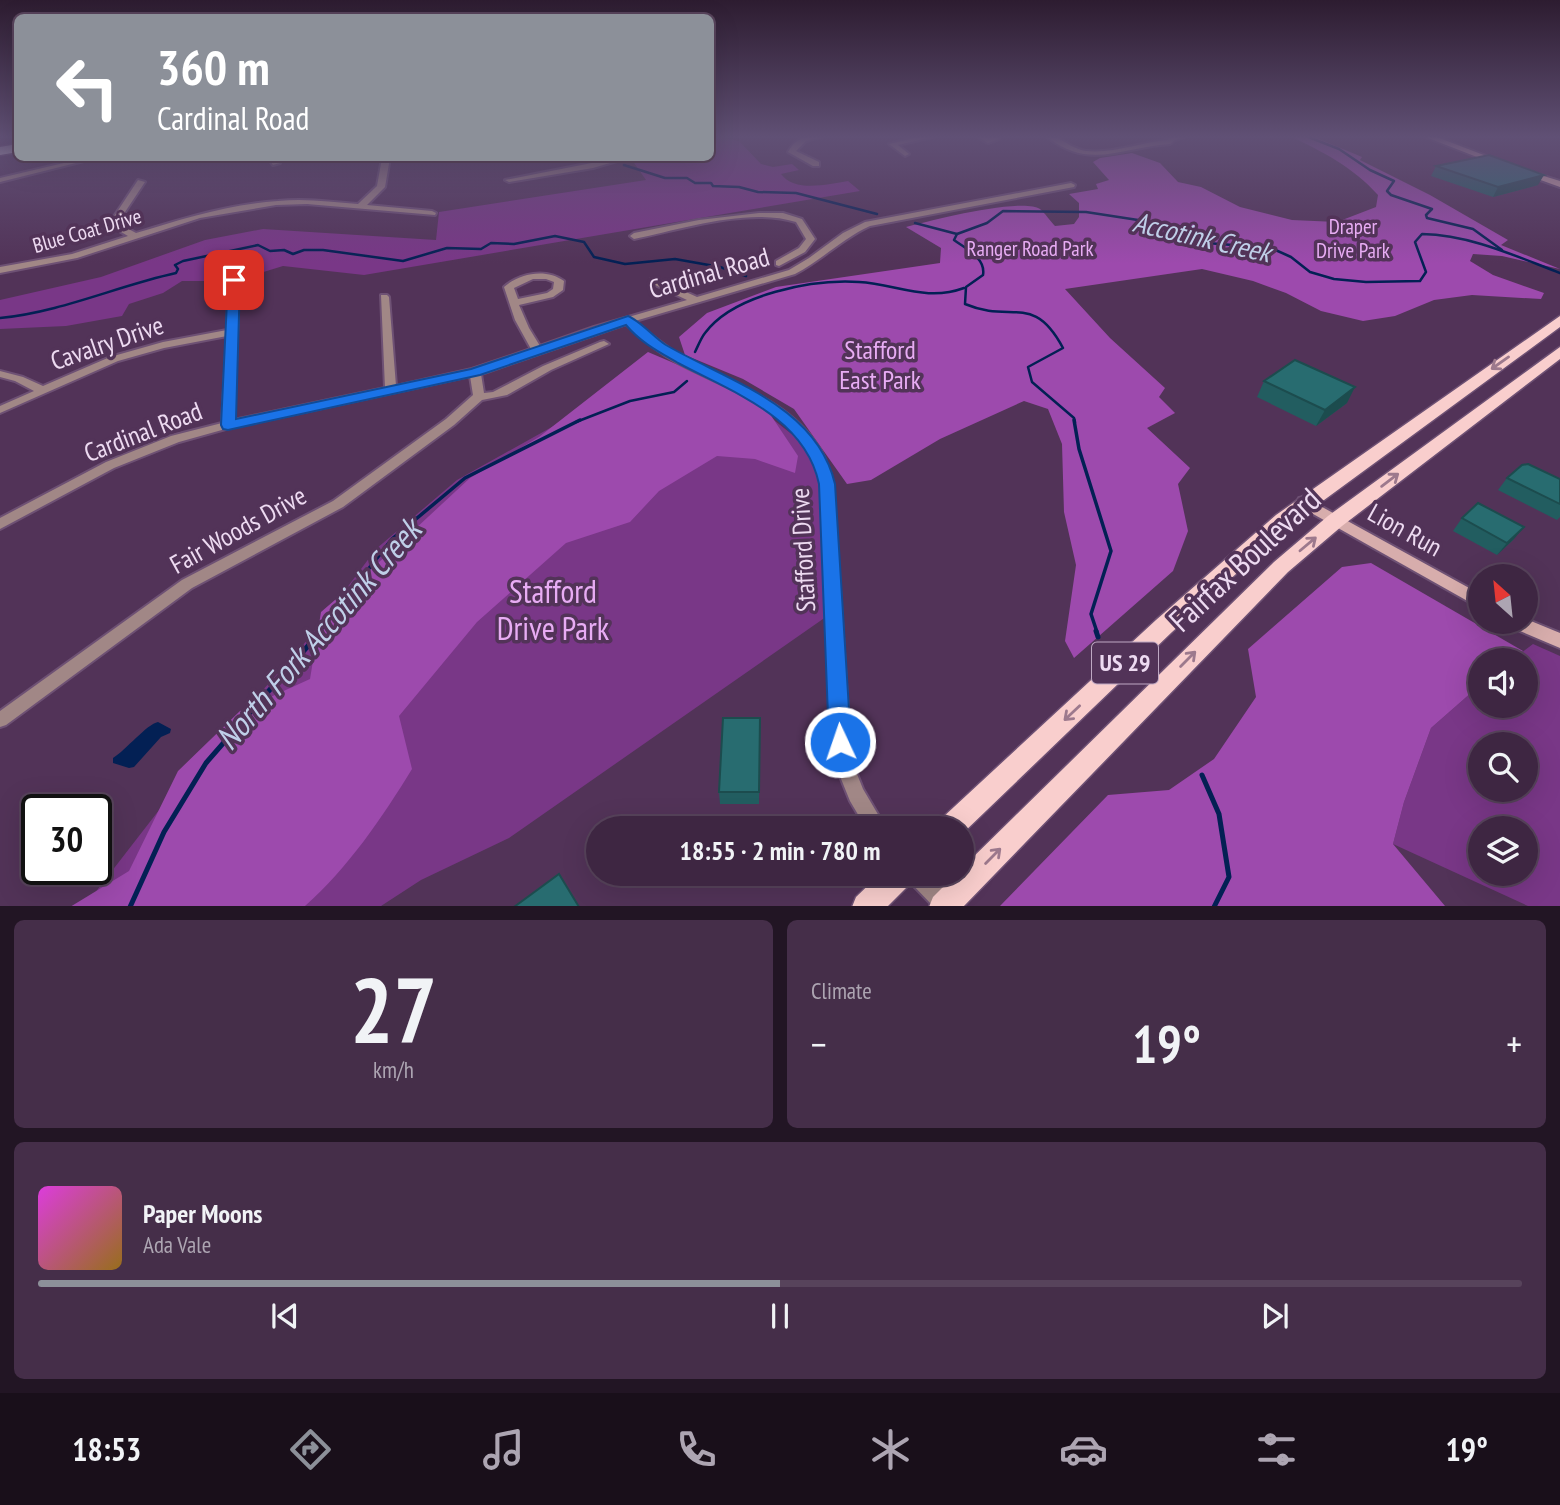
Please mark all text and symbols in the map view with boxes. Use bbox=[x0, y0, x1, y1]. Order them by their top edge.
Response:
text: 360 m bbox=[157, 35, 270, 99]
icon: left bbox=[42, 42, 133, 133]
text: Cardinal Road bbox=[157, 97, 309, 139]
street label: Blue Coat Drive bbox=[29, 202, 144, 259]
water label: Accotink Creek bbox=[1130, 203, 1278, 271]
park label: Draper Drive Park bbox=[1316, 213, 1390, 264]
park label: Ranger Road Park bbox=[966, 235, 1094, 262]
street label: Cardinal Road bbox=[645, 240, 773, 305]
pin bbox=[204, 250, 264, 310]
icon: arrive bbox=[215, 261, 253, 299]
street label: Cavalry Drive bbox=[46, 308, 168, 377]
park label: Stafford East Park bbox=[839, 333, 921, 396]
one-way arrow bbox=[1491, 356, 1510, 370]
street label: Cardinal Road bbox=[79, 394, 206, 469]
one-way arrow bbox=[1380, 473, 1399, 487]
street label: Fairfax Boulevard bbox=[1160, 478, 1329, 640]
street label: Fair Woods Drive bbox=[164, 479, 312, 581]
street label: Stafford Drive bbox=[783, 487, 822, 613]
street label: Lion Run bbox=[1362, 496, 1448, 563]
water label: North Fork Accotink Creek bbox=[205, 506, 433, 758]
one-way arrow bbox=[1299, 536, 1317, 552]
north arrow bbox=[1468, 564, 1538, 634]
map controls bbox=[1468, 564, 1538, 886]
park label: Stafford Drive Park bbox=[497, 570, 610, 649]
road number: US 29 bbox=[1092, 642, 1158, 684]
button: sound bbox=[1468, 648, 1538, 718]
one-way arrow bbox=[1179, 651, 1196, 668]
position arrow bbox=[803, 705, 877, 779]
one-way arrow bbox=[1063, 705, 1081, 721]
button: search bbox=[1468, 732, 1538, 802]
speed limit sign: 30 bbox=[21, 794, 112, 885]
button: layers bbox=[1468, 816, 1538, 886]
text: 18:55 · 2 min · 780 m bbox=[680, 834, 880, 867]
one-way arrow bbox=[985, 848, 1002, 865]
text: 27 bbox=[350, 950, 437, 1068]
text: Climate bbox=[811, 976, 872, 1005]
text: 19° bbox=[1132, 1010, 1201, 1077]
text: − bbox=[811, 1019, 827, 1068]
text: + bbox=[1506, 1019, 1522, 1068]
text: km/h bbox=[373, 1055, 414, 1084]
text: Paper Moons bbox=[143, 1197, 262, 1230]
text: Ada Vale bbox=[143, 1230, 211, 1259]
icon: previous bbox=[266, 1297, 304, 1335]
icon: pause bbox=[761, 1297, 799, 1335]
icon: next bbox=[1256, 1297, 1294, 1335]
icon: directions bbox=[286, 1425, 335, 1474]
icon: music bbox=[479, 1425, 528, 1474]
icon: phone bbox=[672, 1425, 721, 1474]
icon: climate bbox=[866, 1425, 915, 1474]
icon: car bbox=[1059, 1425, 1108, 1474]
icon: filters bbox=[1252, 1425, 1301, 1474]
text: 18:53 bbox=[72, 1428, 141, 1470]
text: 19° bbox=[1446, 1428, 1488, 1470]

